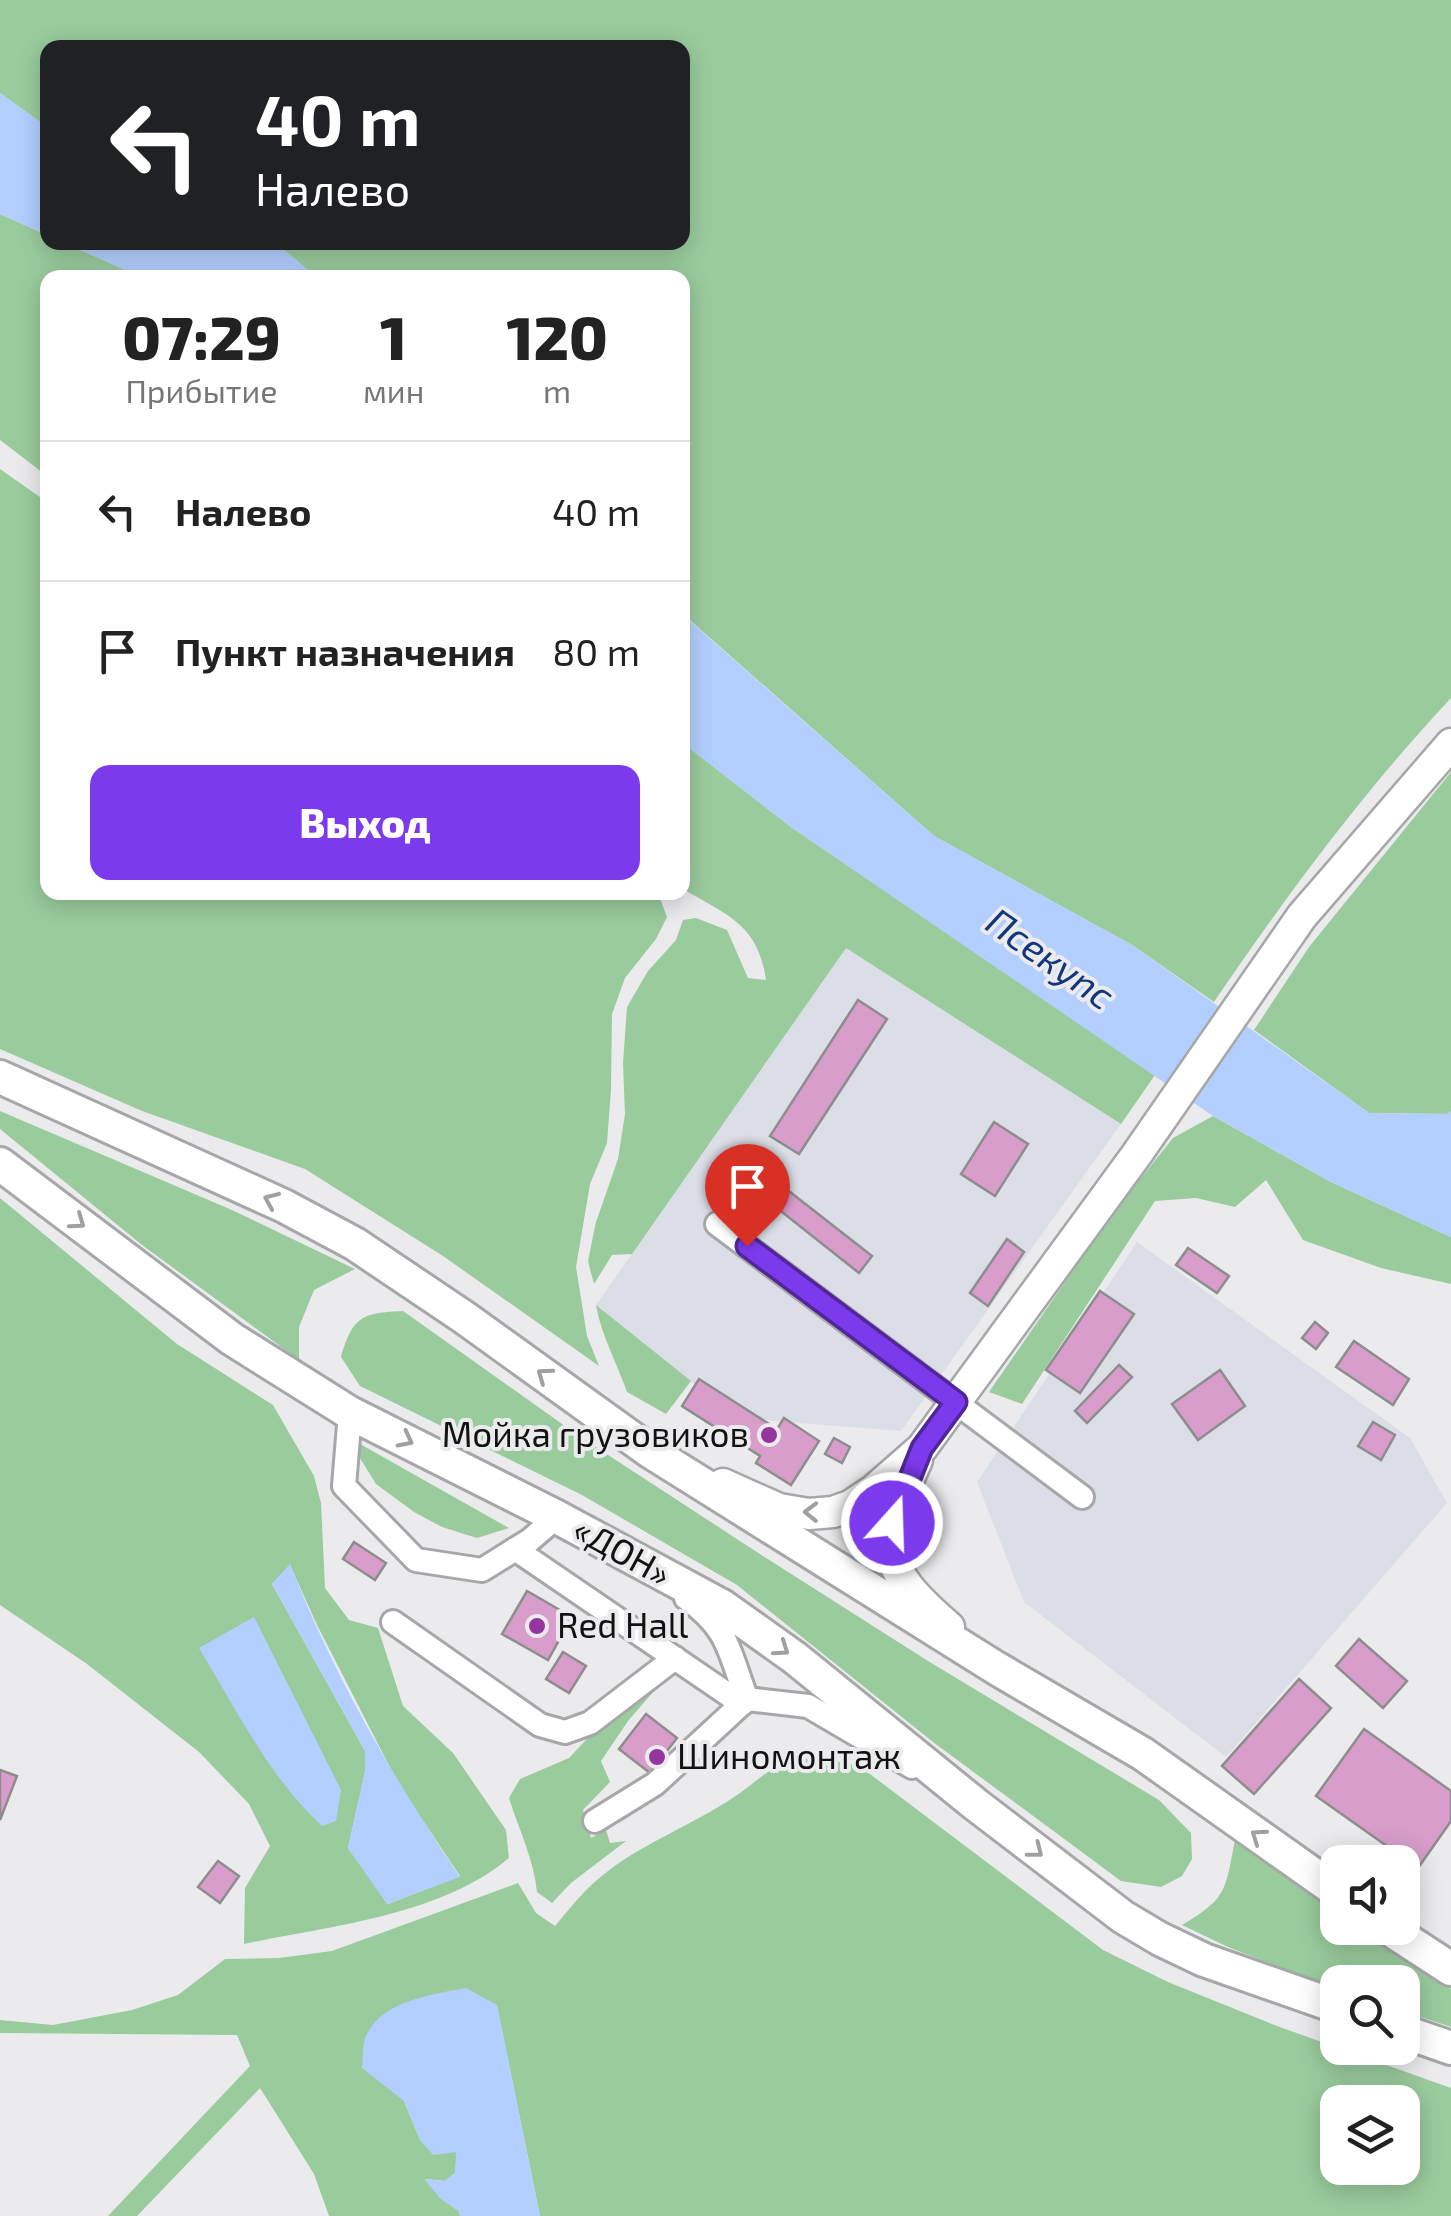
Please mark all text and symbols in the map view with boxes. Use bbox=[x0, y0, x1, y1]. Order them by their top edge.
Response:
text: 40 m bbox=[255, 76, 421, 160]
icon: left bbox=[90, 80, 220, 210]
text: Налево bbox=[255, 161, 410, 215]
text: 07:29 bbox=[122, 300, 281, 372]
text: 1 bbox=[380, 300, 407, 372]
text: 120 bbox=[506, 300, 608, 372]
text: Прибытие bbox=[125, 371, 277, 409]
text: мин bbox=[363, 371, 424, 409]
text: m bbox=[543, 371, 571, 409]
icon: left bbox=[90, 484, 145, 539]
text: Налево bbox=[175, 488, 311, 534]
text: 40 m bbox=[552, 488, 640, 534]
icon: arrive bbox=[90, 624, 145, 679]
text: Пункт назначения bbox=[175, 628, 515, 674]
text: 80 m bbox=[552, 628, 640, 674]
button: Выход bbox=[90, 765, 640, 880]
water label: Псекупс bbox=[978, 897, 1124, 1018]
pin bbox=[705, 1144, 790, 1247]
icon: arrive bbox=[720, 1159, 775, 1214]
one-way arrow bbox=[263, 1192, 281, 1212]
one-way arrow bbox=[67, 1210, 85, 1228]
one-way arrow bbox=[537, 1369, 555, 1387]
place label: Мойка грузовиков bbox=[442, 1412, 749, 1455]
marker: Мойка грузовиков bbox=[758, 1424, 780, 1446]
one-way arrow bbox=[396, 1428, 414, 1448]
position arrow bbox=[840, 1471, 944, 1575]
one-way arrow bbox=[803, 1501, 818, 1523]
street label: «ДОН» bbox=[567, 1506, 679, 1594]
place label: Red Hall bbox=[557, 1603, 689, 1645]
marker: Red Hall bbox=[526, 1615, 548, 1637]
one-way arrow bbox=[771, 1637, 789, 1654]
place label: Шиномонтаж bbox=[677, 1734, 901, 1776]
marker: Шиномонтаж bbox=[646, 1746, 668, 1768]
one-way arrow bbox=[1251, 1830, 1269, 1847]
one-way arrow bbox=[1024, 1840, 1042, 1857]
map controls bbox=[1320, 1845, 1420, 2185]
button: sound bbox=[1320, 1845, 1420, 1945]
button: search bbox=[1320, 1965, 1420, 2065]
button: layers bbox=[1320, 2085, 1420, 2185]

